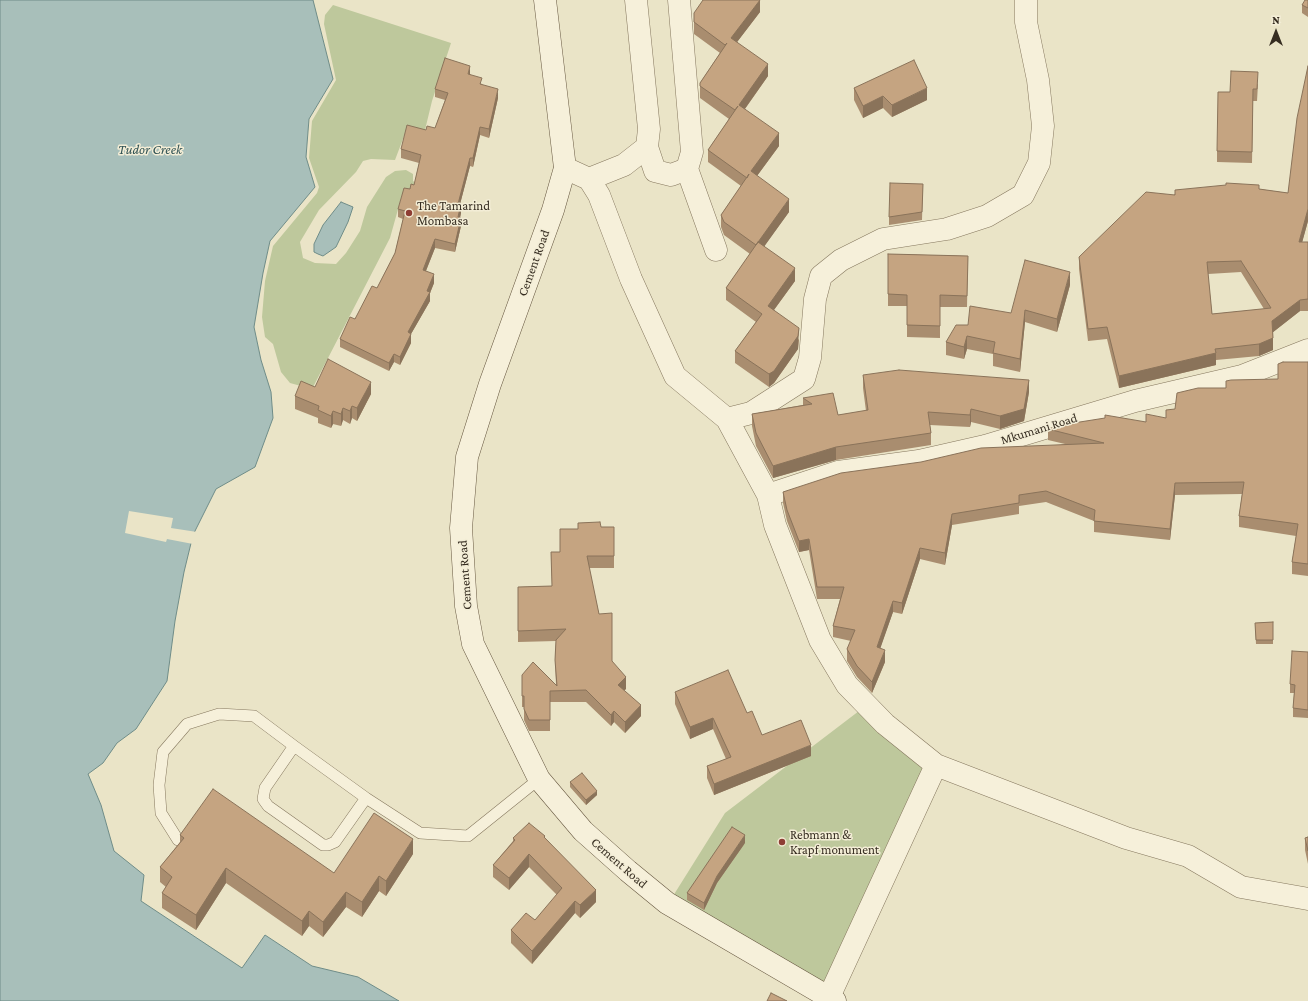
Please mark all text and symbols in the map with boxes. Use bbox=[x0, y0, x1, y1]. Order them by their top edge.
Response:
north arrow bbox=[1256, 12, 1296, 52]
text: N bbox=[1272, 14, 1280, 26]
water label: Tudor Creek bbox=[118, 142, 182, 158]
place label: The Tamarind Mombasa bbox=[417, 198, 490, 229]
marker: The Tamarind Mombasa bbox=[404, 208, 414, 218]
street label: Cement Road bbox=[515, 228, 553, 298]
street label: Mkumani Road bbox=[999, 410, 1079, 448]
street label: Cement Road bbox=[455, 540, 475, 610]
place label: Rebmann & Krapf monument bbox=[790, 827, 879, 858]
street label: Cement Road bbox=[588, 834, 650, 892]
marker: Rebmann & Krapf monument bbox=[777, 837, 787, 847]

